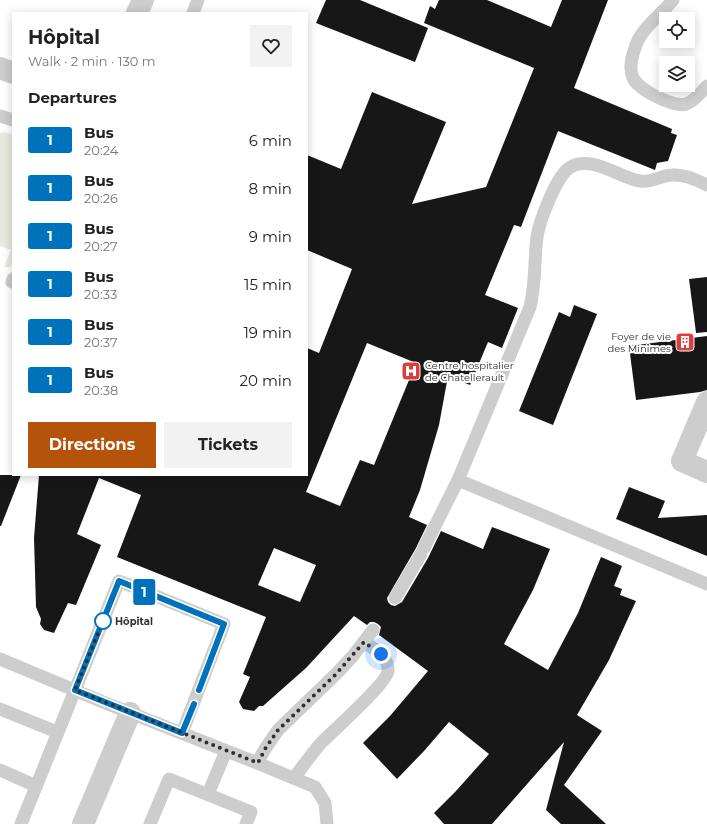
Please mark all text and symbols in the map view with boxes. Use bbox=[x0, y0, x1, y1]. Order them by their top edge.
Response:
map controls bbox=[659, 12, 695, 92]
button: locate bbox=[659, 12, 695, 48]
button: heart bbox=[250, 25, 292, 67]
text: Hôpital bbox=[28, 26, 100, 49]
text: Walk · 2 min · 130 m bbox=[28, 53, 156, 69]
button: layers bbox=[659, 56, 695, 92]
text: Departures bbox=[28, 88, 117, 107]
text: Bus bbox=[84, 123, 114, 142]
text: 1 bbox=[47, 131, 53, 149]
text: 6 min bbox=[249, 131, 292, 150]
text: 20:24 bbox=[84, 142, 118, 158]
text: Bus bbox=[84, 171, 114, 190]
text: 1 bbox=[47, 179, 53, 197]
text: 8 min bbox=[248, 179, 292, 198]
text: 20:26 bbox=[84, 190, 118, 206]
text: Bus bbox=[84, 219, 114, 238]
text: 1 bbox=[47, 227, 53, 245]
text: 9 min bbox=[249, 227, 292, 246]
text: 20:27 bbox=[84, 238, 118, 254]
text: Bus bbox=[84, 267, 114, 286]
text: 1 bbox=[47, 275, 53, 293]
text: 15 min bbox=[244, 275, 292, 294]
text: 20:33 bbox=[84, 286, 117, 302]
text: Bus bbox=[84, 315, 114, 334]
text: 1 bbox=[47, 323, 53, 341]
text: 19 min bbox=[243, 323, 292, 342]
place label: Foyer de vie des Minimes bbox=[607, 330, 671, 355]
building icon: Foyer de vie des Minimes bbox=[674, 331, 696, 353]
text: 20:37 bbox=[84, 334, 118, 350]
place label: Centre hospitalier de Chatellerault bbox=[425, 359, 514, 384]
hospital icon: Centre hospitalier de Chatellerault bbox=[400, 360, 422, 382]
text: Bus bbox=[84, 363, 114, 382]
text: 1 bbox=[47, 371, 53, 389]
text: 20 min bbox=[240, 371, 292, 390]
text: 20:38 bbox=[84, 382, 118, 398]
button: Directions bbox=[28, 422, 156, 468]
button: Tickets bbox=[164, 422, 292, 468]
line badge: 1 bbox=[131, 579, 157, 605]
text: 1 bbox=[141, 583, 147, 601]
marker: Hôpital bbox=[94, 612, 112, 630]
place label: Hôpital bbox=[115, 615, 153, 628]
your location bbox=[371, 644, 391, 664]

